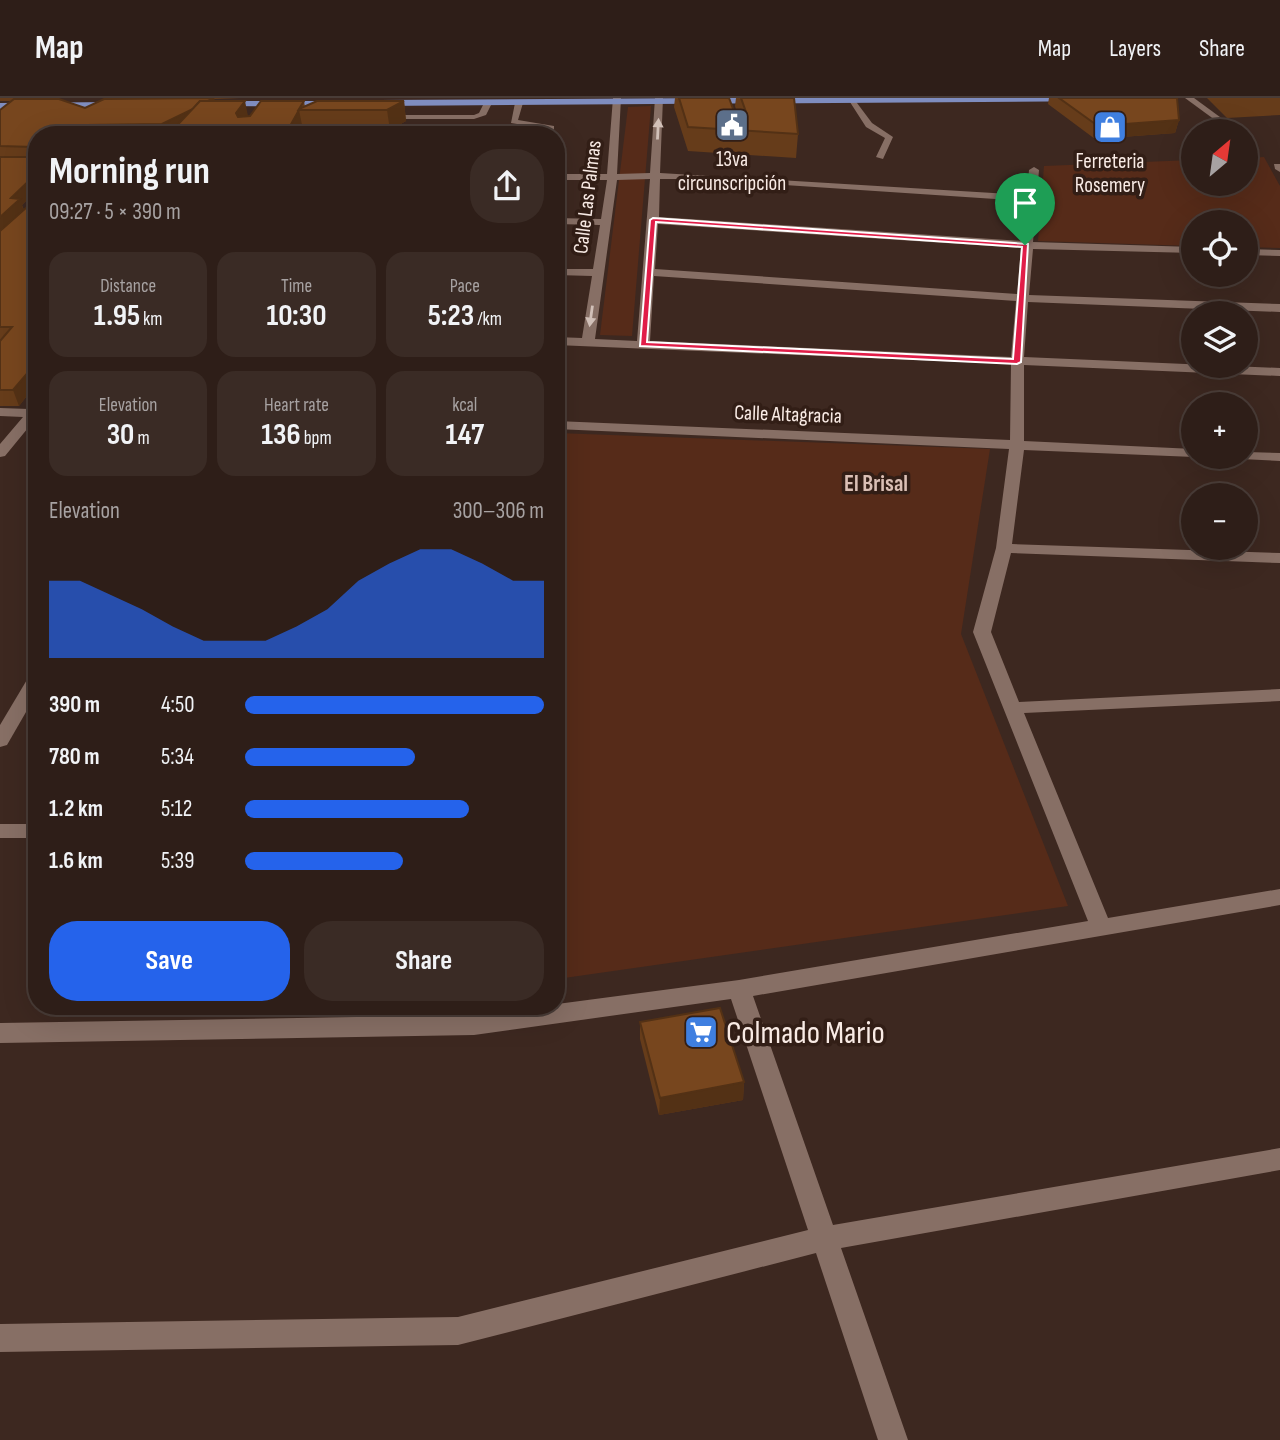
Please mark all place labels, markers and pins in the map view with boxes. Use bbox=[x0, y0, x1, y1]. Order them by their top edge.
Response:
public building icon: 13va circunscripción bbox=[713, 106, 751, 144]
shop icon: Ferreteria Rosemery bbox=[1091, 108, 1129, 146]
place label: 13va circunscripción bbox=[678, 147, 786, 196]
place label: Ferreteria Rosemery bbox=[1075, 149, 1145, 198]
pin bbox=[995, 173, 1055, 245]
supermarket icon: Colmado Mario bbox=[682, 1013, 720, 1051]
place label: Colmado Mario bbox=[726, 1014, 885, 1053]

